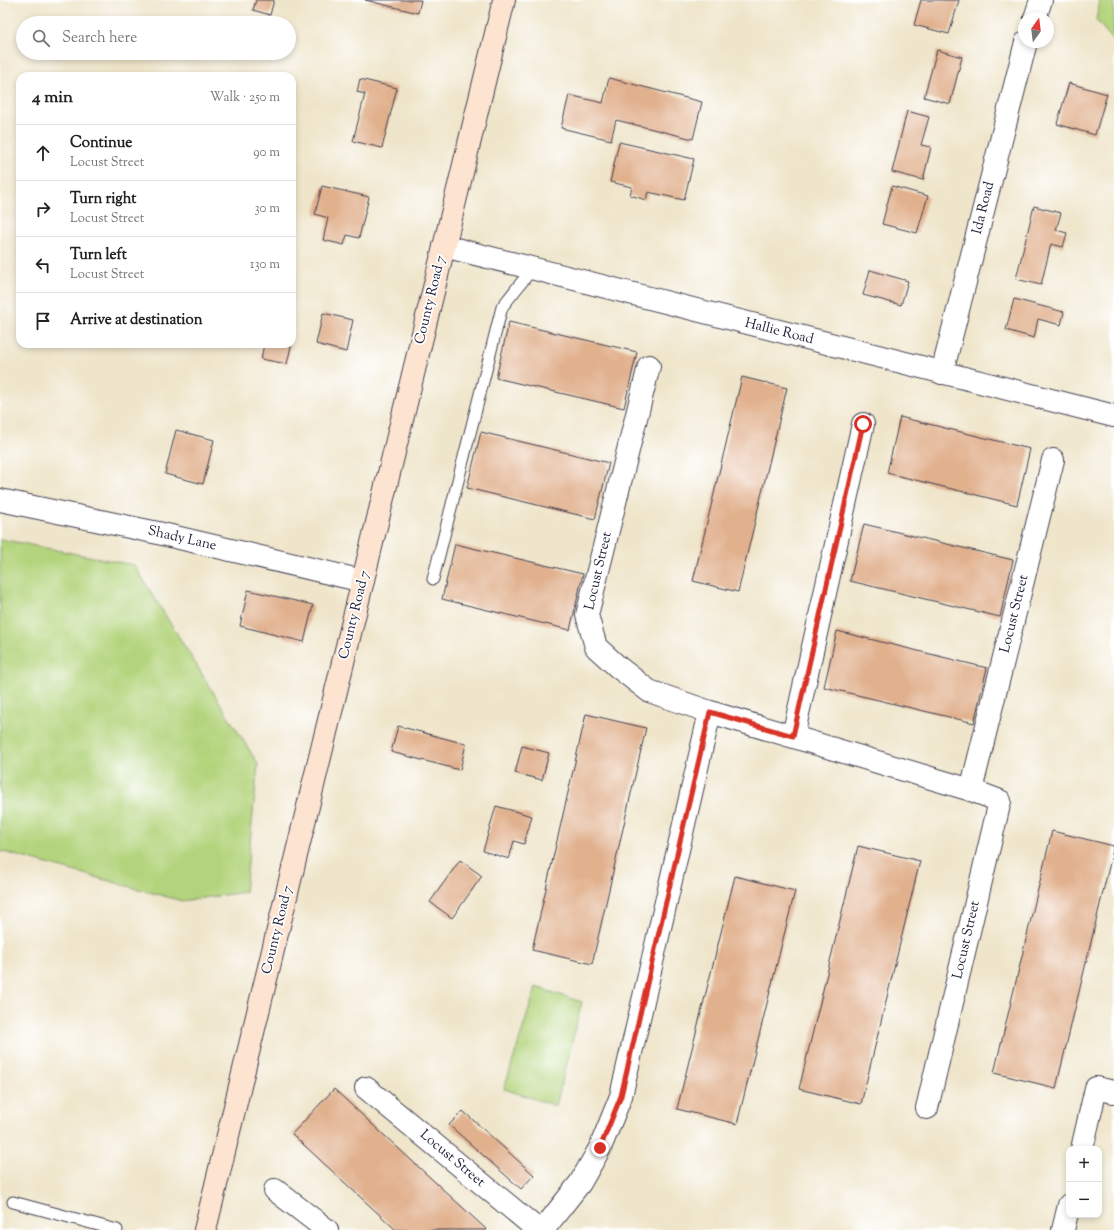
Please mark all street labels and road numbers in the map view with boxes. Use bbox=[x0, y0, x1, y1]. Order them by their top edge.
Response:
street label: Ida Road bbox=[968, 180, 1000, 236]
street label: County Road 7 bbox=[410, 253, 452, 347]
street label: Hallie Road bbox=[743, 314, 816, 350]
street label: Shady Lane bbox=[146, 521, 218, 557]
street label: Locust Street bbox=[580, 530, 618, 612]
street label: County Road 7 bbox=[334, 568, 376, 662]
street label: Locust Street bbox=[996, 573, 1034, 655]
street label: County Road 7 bbox=[257, 883, 299, 977]
street label: Locust Street bbox=[948, 899, 986, 981]
street label: Locust Street bbox=[415, 1126, 489, 1192]

